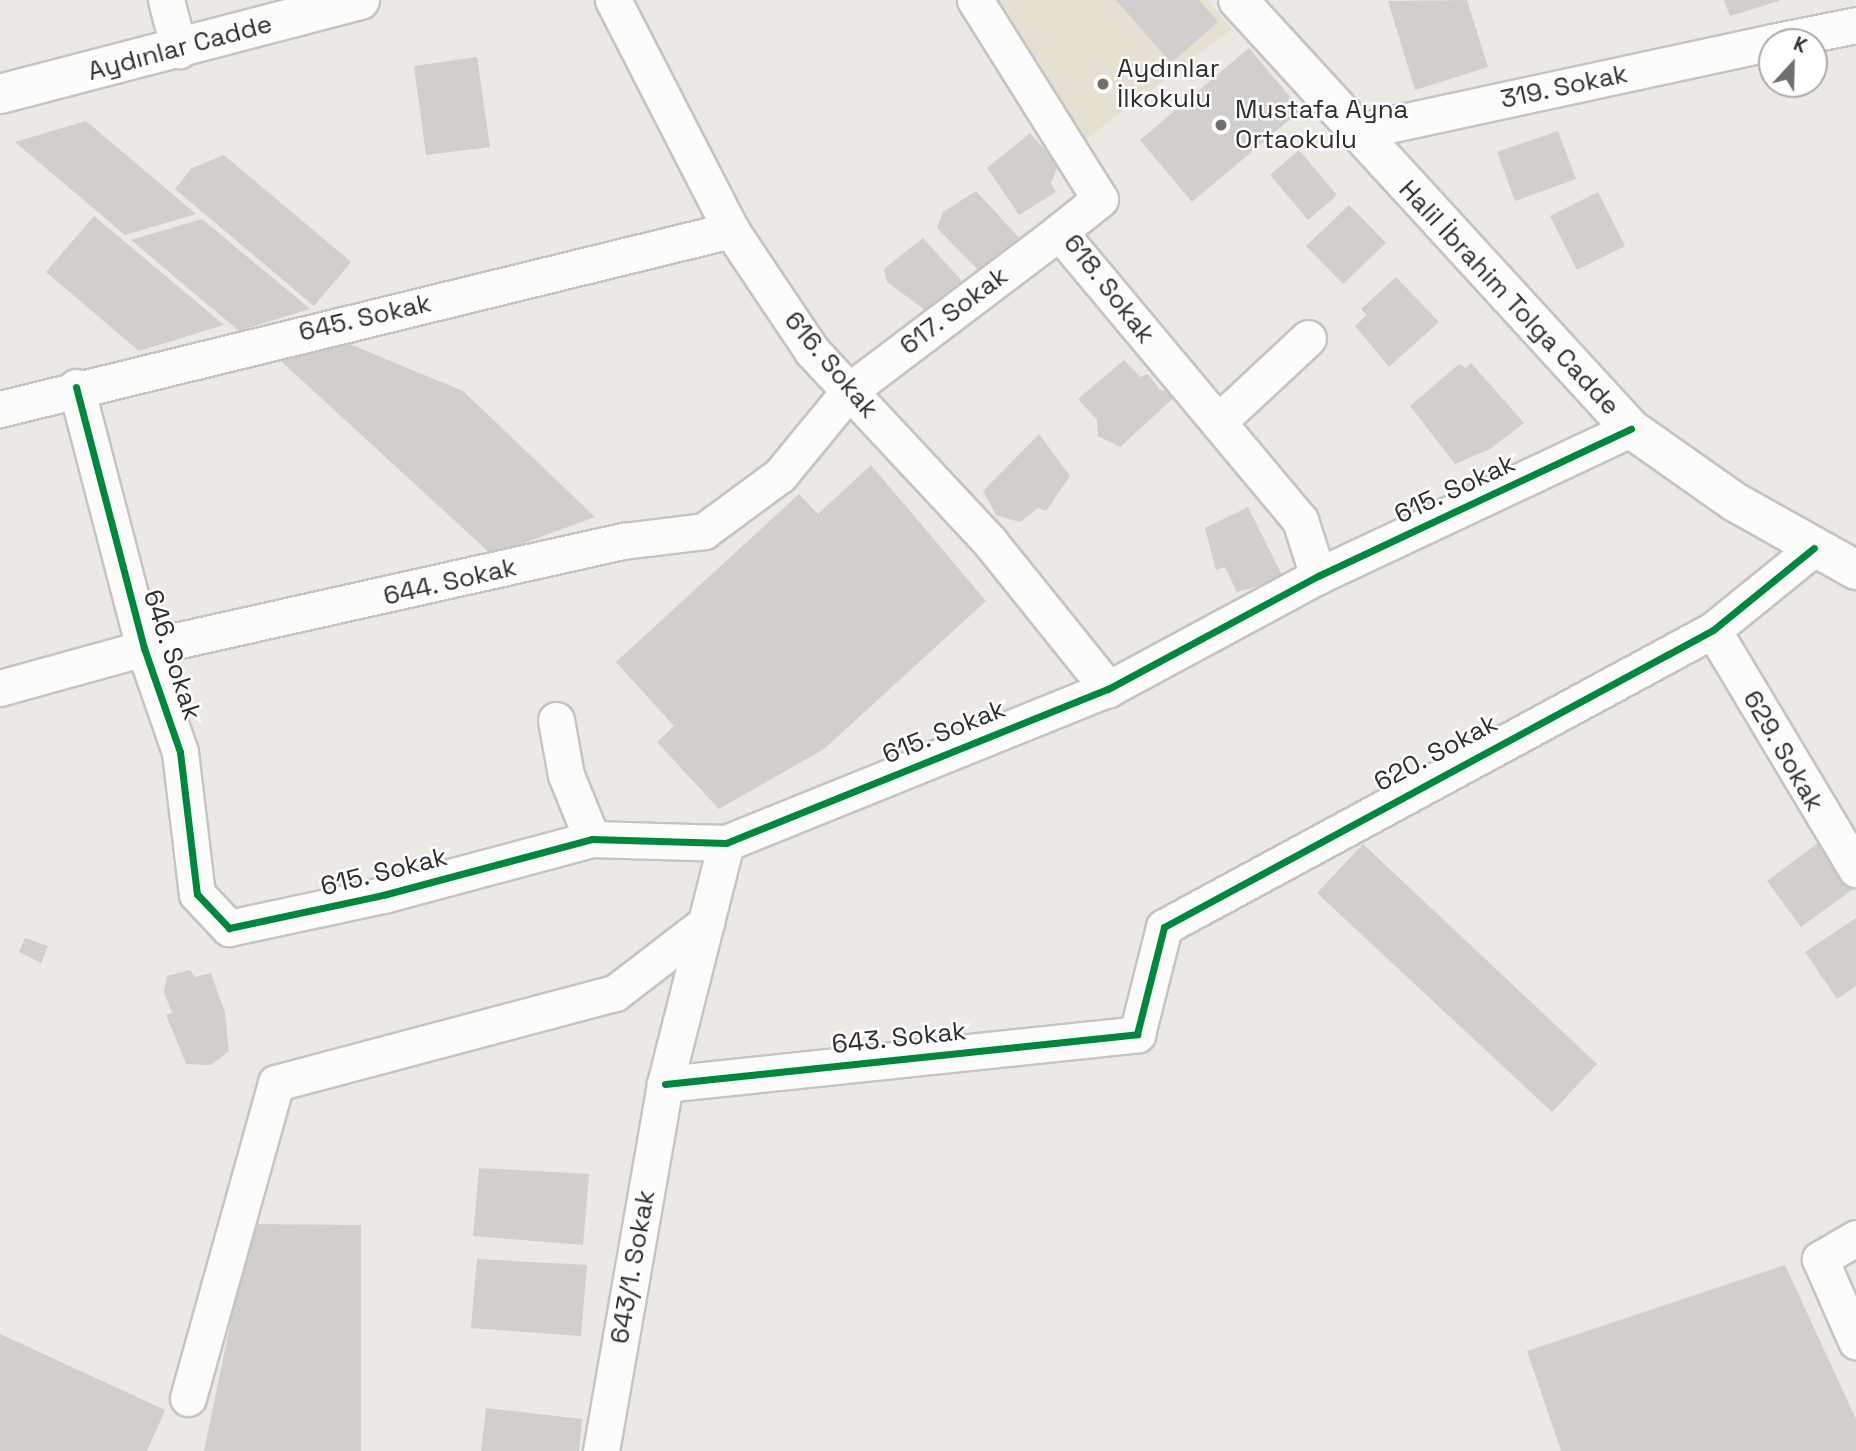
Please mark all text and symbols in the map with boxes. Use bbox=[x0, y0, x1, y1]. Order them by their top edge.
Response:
street label: Aydınlar Cadde bbox=[85, 8, 275, 88]
north arrow bbox=[1758, 28, 1828, 98]
text: K bbox=[1790, 31, 1811, 59]
place label: Aydınlar İlkokulu bbox=[1117, 53, 1219, 114]
street label: 319. Sokak bbox=[1497, 58, 1631, 116]
marker: Aydınlar İlkokulu bbox=[1095, 76, 1111, 92]
place label: Mustafa Ayna Ortaokulu bbox=[1235, 94, 1409, 156]
marker: Mustafa Ayna Ortaokulu bbox=[1213, 117, 1229, 133]
street label: Halil İbrahim Tolga Cadde bbox=[1392, 174, 1626, 422]
street label: 618. Sokak bbox=[1056, 228, 1162, 350]
street label: 617. Sokak bbox=[894, 260, 1014, 362]
street label: 645. Sokak bbox=[295, 288, 435, 348]
street label: 616. Sokak bbox=[777, 305, 885, 425]
street label: 615. Sokak bbox=[1389, 447, 1521, 531]
street label: 644. Sokak bbox=[380, 551, 520, 613]
street label: 646. Sokak bbox=[136, 586, 208, 724]
street label: 629. Sokak bbox=[1736, 685, 1830, 817]
street label: 615. Sokak bbox=[878, 693, 1010, 771]
street label: 620. Sokak bbox=[1369, 707, 1503, 799]
street label: 615. Sokak bbox=[317, 841, 451, 903]
street label: 643. Sokak bbox=[830, 1015, 968, 1061]
street label: 643/1. Sokak bbox=[604, 1187, 662, 1347]

